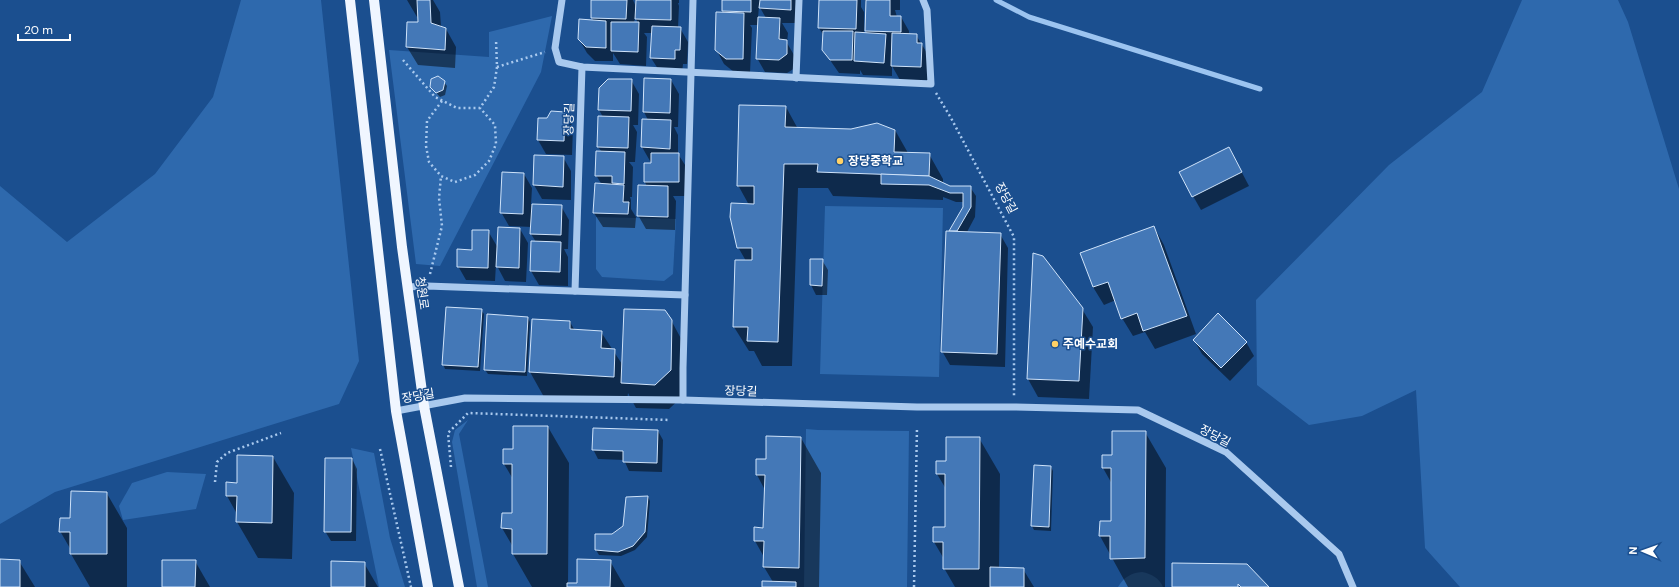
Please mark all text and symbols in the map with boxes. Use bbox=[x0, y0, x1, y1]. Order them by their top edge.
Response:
scale bar bbox=[18, 16, 70, 42]
text: 20 m bbox=[24, 22, 53, 38]
street label: 장당길 bbox=[560, 102, 578, 136]
place label: 장당중학교 bbox=[848, 153, 903, 169]
marker: 장당중학교 bbox=[835, 156, 845, 166]
street label: 장당길 bbox=[991, 180, 1021, 216]
street label: 청원로 bbox=[412, 275, 432, 311]
place label: 주예수교회 bbox=[1063, 336, 1118, 352]
marker: 주예수교회 bbox=[1050, 339, 1060, 349]
street label: 장당길 bbox=[724, 382, 758, 400]
street label: 장당길 bbox=[400, 385, 436, 407]
street label: 장당길 bbox=[1197, 421, 1233, 451]
north arrow bbox=[1623, 531, 1663, 571]
text: N bbox=[1626, 546, 1640, 555]

